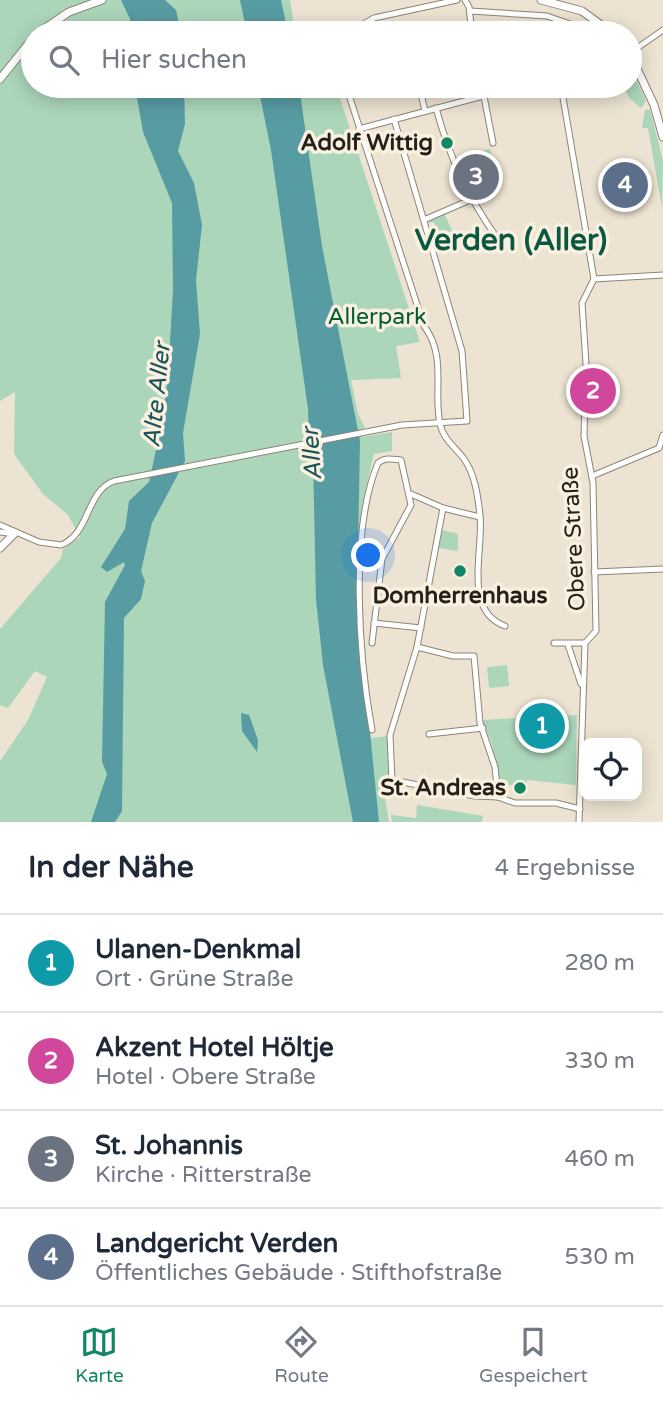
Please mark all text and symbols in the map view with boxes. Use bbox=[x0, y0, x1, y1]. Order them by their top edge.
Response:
search box bbox=[21, 21, 642, 98]
icon: search bbox=[45, 41, 83, 79]
text: Hier suchen bbox=[101, 44, 247, 75]
place label: Adolf Wittig bbox=[301, 129, 433, 157]
marker: Adolf Wittig bbox=[439, 135, 455, 151]
pin: 3 bbox=[453, 151, 499, 203]
pin: 4 bbox=[602, 159, 648, 211]
district label: Verden (Aller) bbox=[415, 222, 607, 259]
park label: Allerpark bbox=[327, 303, 427, 331]
water label: Alte Aller bbox=[137, 338, 177, 449]
pin: 2 bbox=[570, 365, 616, 417]
water label: Aller bbox=[296, 424, 328, 481]
street label: Obere Straße bbox=[556, 466, 592, 612]
your location bbox=[351, 538, 385, 572]
marker: Domherrenhaus bbox=[452, 563, 468, 579]
place label: Domherrenhaus bbox=[372, 582, 548, 610]
pin: 1 bbox=[519, 700, 565, 752]
map controls bbox=[579, 738, 642, 801]
button: locate bbox=[579, 738, 642, 801]
place label: St. Andreas bbox=[381, 774, 506, 802]
marker: St. Andreas bbox=[512, 780, 528, 796]
text: In der Nähe bbox=[28, 849, 194, 886]
text: 4 Ergebnisse bbox=[495, 854, 635, 882]
text: Ulanen-Denkmal bbox=[95, 934, 301, 965]
text: 1 bbox=[44, 949, 58, 977]
text: 280 m bbox=[565, 949, 635, 977]
text: Ort · Grüne Straße bbox=[95, 965, 293, 993]
text: Akzent Hotel Höltje bbox=[95, 1032, 334, 1063]
text: 2 bbox=[44, 1047, 58, 1075]
text: 330 m bbox=[565, 1047, 635, 1075]
text: Hotel · Obere Straße bbox=[95, 1063, 316, 1091]
text: St. Johannis bbox=[95, 1130, 243, 1161]
text: 3 bbox=[44, 1145, 58, 1173]
text: 460 m bbox=[565, 1145, 635, 1173]
text: Kirche · Ritterstraße bbox=[95, 1161, 312, 1189]
text: Landgericht Verden bbox=[95, 1228, 338, 1259]
text: 4 bbox=[44, 1243, 58, 1271]
text: 530 m bbox=[565, 1243, 635, 1271]
text: Öffentliches Gebäude · Stifthofstraße bbox=[95, 1259, 502, 1287]
tab: Karte bbox=[75, 1323, 124, 1387]
tab: Route bbox=[274, 1323, 329, 1387]
tab: Gespeichert bbox=[479, 1323, 588, 1387]

